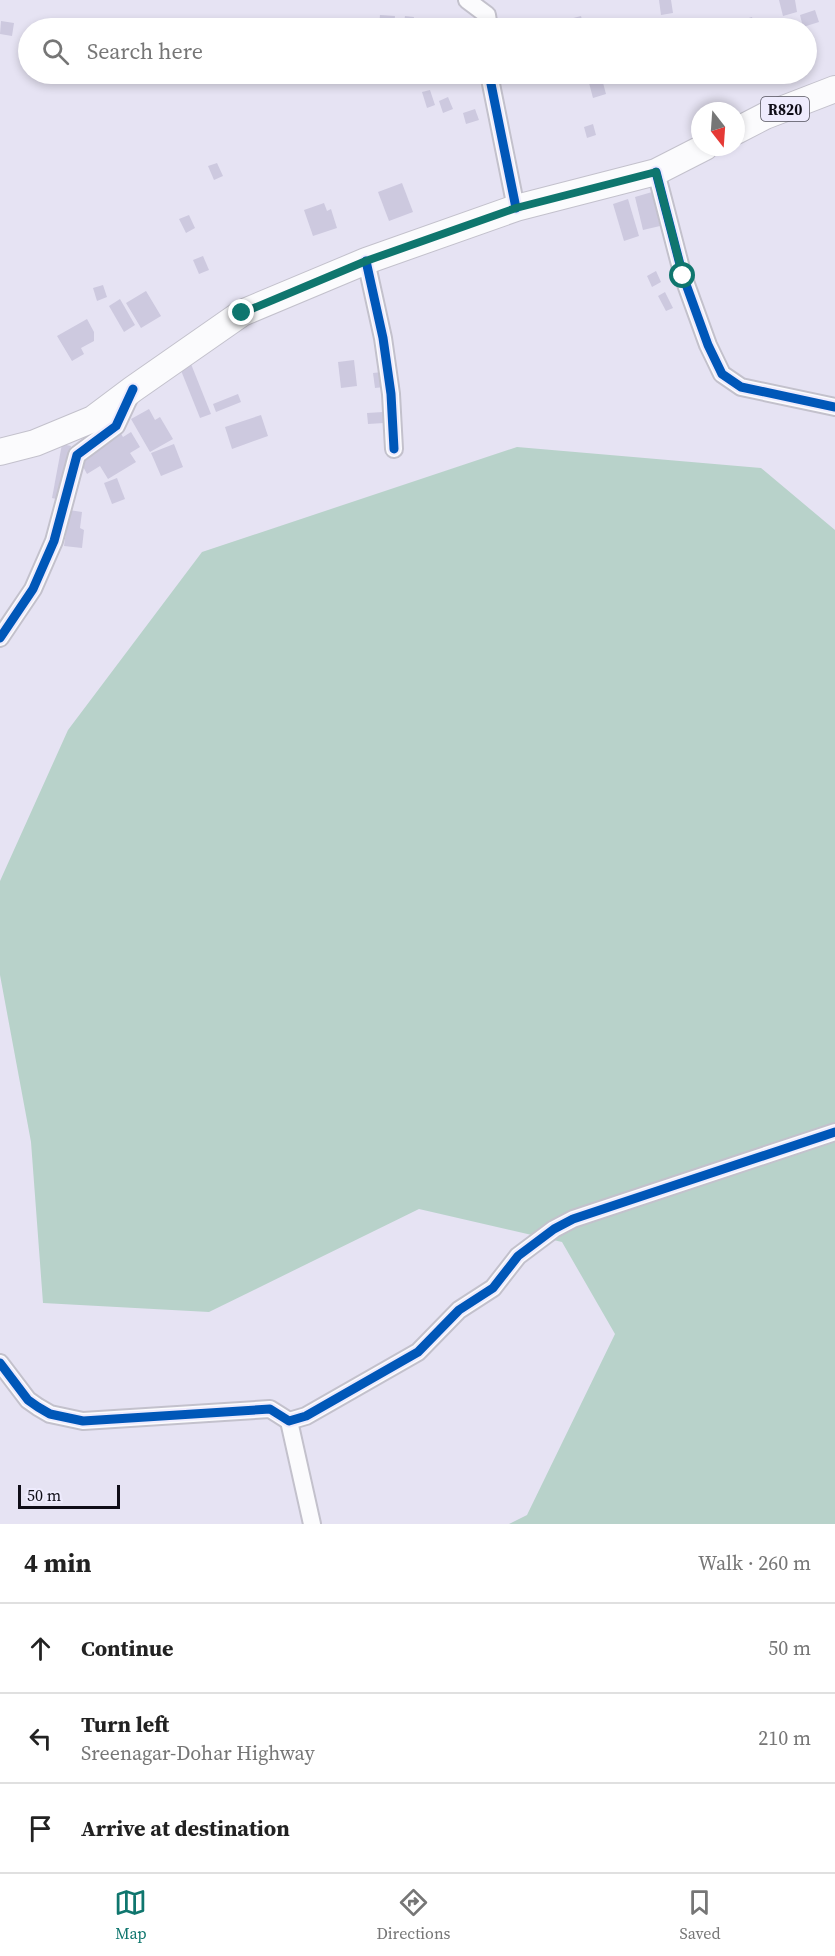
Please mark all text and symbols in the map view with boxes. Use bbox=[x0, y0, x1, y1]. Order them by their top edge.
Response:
search box bbox=[18, 18, 817, 84]
icon: search bbox=[39, 35, 72, 68]
text: Search here bbox=[87, 36, 203, 66]
road number: R820 bbox=[761, 97, 809, 121]
north arrow bbox=[691, 102, 745, 156]
route start bbox=[669, 262, 695, 288]
route end bbox=[228, 299, 254, 325]
scale bar bbox=[18, 1482, 120, 1510]
text: 50 m bbox=[27, 1484, 61, 1506]
text: 4 min bbox=[24, 1545, 91, 1581]
text: Walk · 260 m bbox=[698, 1549, 811, 1577]
icon: ahead bbox=[24, 1632, 57, 1665]
text: Continue bbox=[81, 1633, 174, 1663]
text: 50 m bbox=[768, 1634, 811, 1662]
text: Turn left bbox=[81, 1709, 169, 1739]
icon: left bbox=[24, 1722, 57, 1755]
text: 210 m bbox=[758, 1724, 811, 1752]
text: Sreenagar-Dohar Highway bbox=[81, 1739, 315, 1767]
icon: arrive bbox=[24, 1812, 57, 1845]
text: Arrive at destination bbox=[81, 1813, 290, 1843]
tab: Map bbox=[114, 1886, 147, 1944]
tab: Directions bbox=[376, 1886, 451, 1944]
tab: Saved bbox=[679, 1886, 721, 1944]

